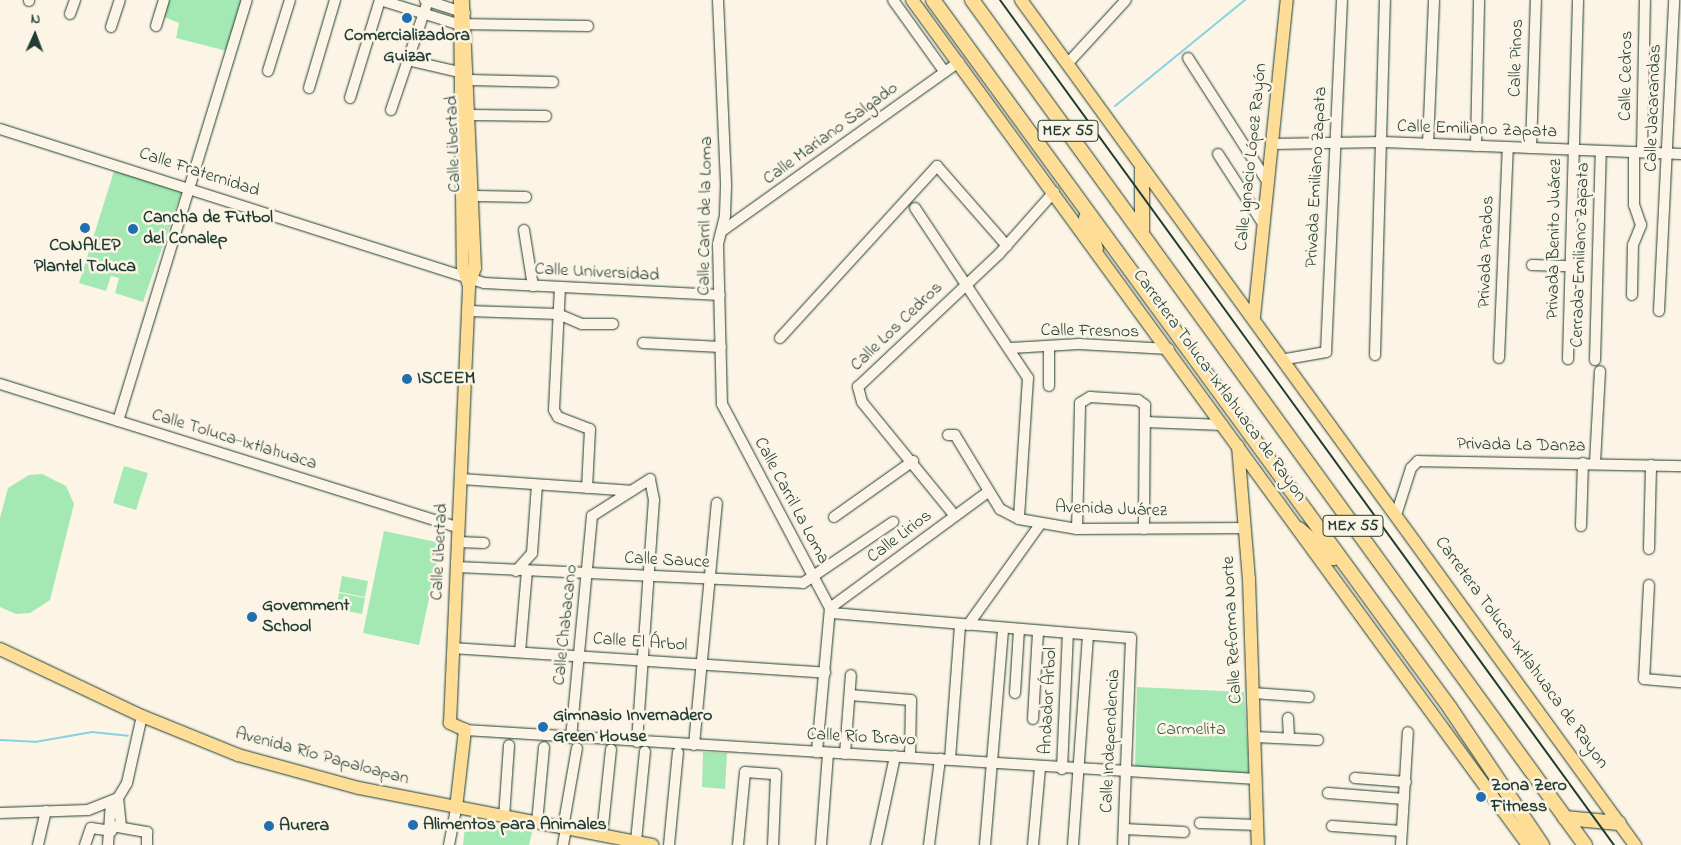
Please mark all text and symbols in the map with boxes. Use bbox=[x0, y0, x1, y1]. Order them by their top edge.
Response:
text: N bbox=[30, 9, 41, 30]
north arrow bbox=[10, 10, 60, 60]
marker: Comercializadora Guizar bbox=[401, 12, 413, 24]
street label: Calle Pinos bbox=[1505, 19, 1529, 97]
place label: Comercializadora Guizar bbox=[344, 26, 470, 68]
street label: Calle Cedros bbox=[1615, 31, 1639, 121]
street label: Calle Jacarandas bbox=[1641, 44, 1667, 172]
street label: Calle Ignacio López Rayón bbox=[1231, 62, 1273, 252]
street label: Calle Mariano Salgado bbox=[759, 78, 903, 190]
street label: Privada Emiliano Zapata bbox=[1301, 86, 1333, 268]
street label: Calle Libertad bbox=[442, 95, 466, 193]
street label: Calle Emiliano Zapata bbox=[1397, 116, 1557, 144]
road number: MEX 55 bbox=[1037, 118, 1099, 144]
street label: Calle Carril de la Loma bbox=[694, 136, 718, 296]
street label: Calle Fraternidad bbox=[136, 143, 262, 203]
street label: Privada Benito Juárez bbox=[1543, 158, 1567, 320]
street label: Cerrada Emiliano Zapata bbox=[1567, 162, 1595, 348]
street label: Privada Prados bbox=[1474, 195, 1500, 309]
place label: Cancha de Futbol del Conalep bbox=[143, 208, 273, 250]
marker: CONALEP Plantel Toluca bbox=[79, 222, 91, 234]
marker: Cancha de Futbol del Conalep bbox=[127, 223, 139, 235]
place label: CONALEP Plantel Toluca bbox=[34, 236, 136, 278]
street label: Calle Universidad bbox=[534, 259, 660, 287]
street label: Carretera Toluca-Ixtlahuaca de Rayon bbox=[1127, 266, 1311, 506]
street label: Calle Los Cedros bbox=[846, 278, 948, 376]
street label: Calle Fresnos bbox=[1040, 320, 1140, 344]
place label: ISCEEM bbox=[417, 368, 475, 390]
marker: ISCEEM bbox=[401, 373, 413, 385]
street label: Calle Toluca-Ixtlahuaca bbox=[149, 405, 319, 475]
street label: Calle Carril La Loma bbox=[749, 434, 833, 568]
street label: Privada La Danza bbox=[1456, 434, 1586, 458]
street label: Avenida Juárez bbox=[1054, 497, 1168, 523]
street label: Calle Libertad bbox=[427, 503, 453, 601]
street label: Calle Lirios bbox=[863, 506, 937, 568]
road number: MEX 55 bbox=[1322, 512, 1384, 540]
street label: Carretera Toluca-Ixtlahuaca de Rayon bbox=[1429, 533, 1613, 773]
street label: Calle Sauce bbox=[624, 548, 710, 574]
street label: Calle Reforma Norte bbox=[1218, 556, 1248, 704]
street label: Calle Chabacano bbox=[549, 563, 583, 687]
place label: Government School bbox=[262, 596, 350, 638]
marker: Government School bbox=[246, 611, 258, 623]
street label: Calle El Árbol bbox=[592, 629, 688, 657]
street label: Andador Árbol bbox=[1035, 647, 1063, 755]
street label: Calle Independencia bbox=[1096, 668, 1126, 814]
place label: Gimnasio Invernadero Green House bbox=[553, 706, 712, 749]
park label: Carmelita bbox=[1156, 719, 1226, 741]
marker: Gimnasio Invernadero Green House bbox=[537, 721, 549, 733]
street label: Avenida Río Papaloapan bbox=[233, 723, 411, 791]
street label: Calle Río Bravo bbox=[806, 724, 916, 752]
place label: Zona Zero Fitness bbox=[1491, 776, 1567, 819]
marker: Zona Zero Fitness bbox=[1475, 791, 1487, 803]
place label: Alimentos para Animales bbox=[423, 814, 607, 836]
place label: Aurera bbox=[279, 815, 329, 837]
marker: Alimentos para Animales bbox=[407, 819, 419, 831]
marker: Aurera bbox=[263, 820, 275, 832]

